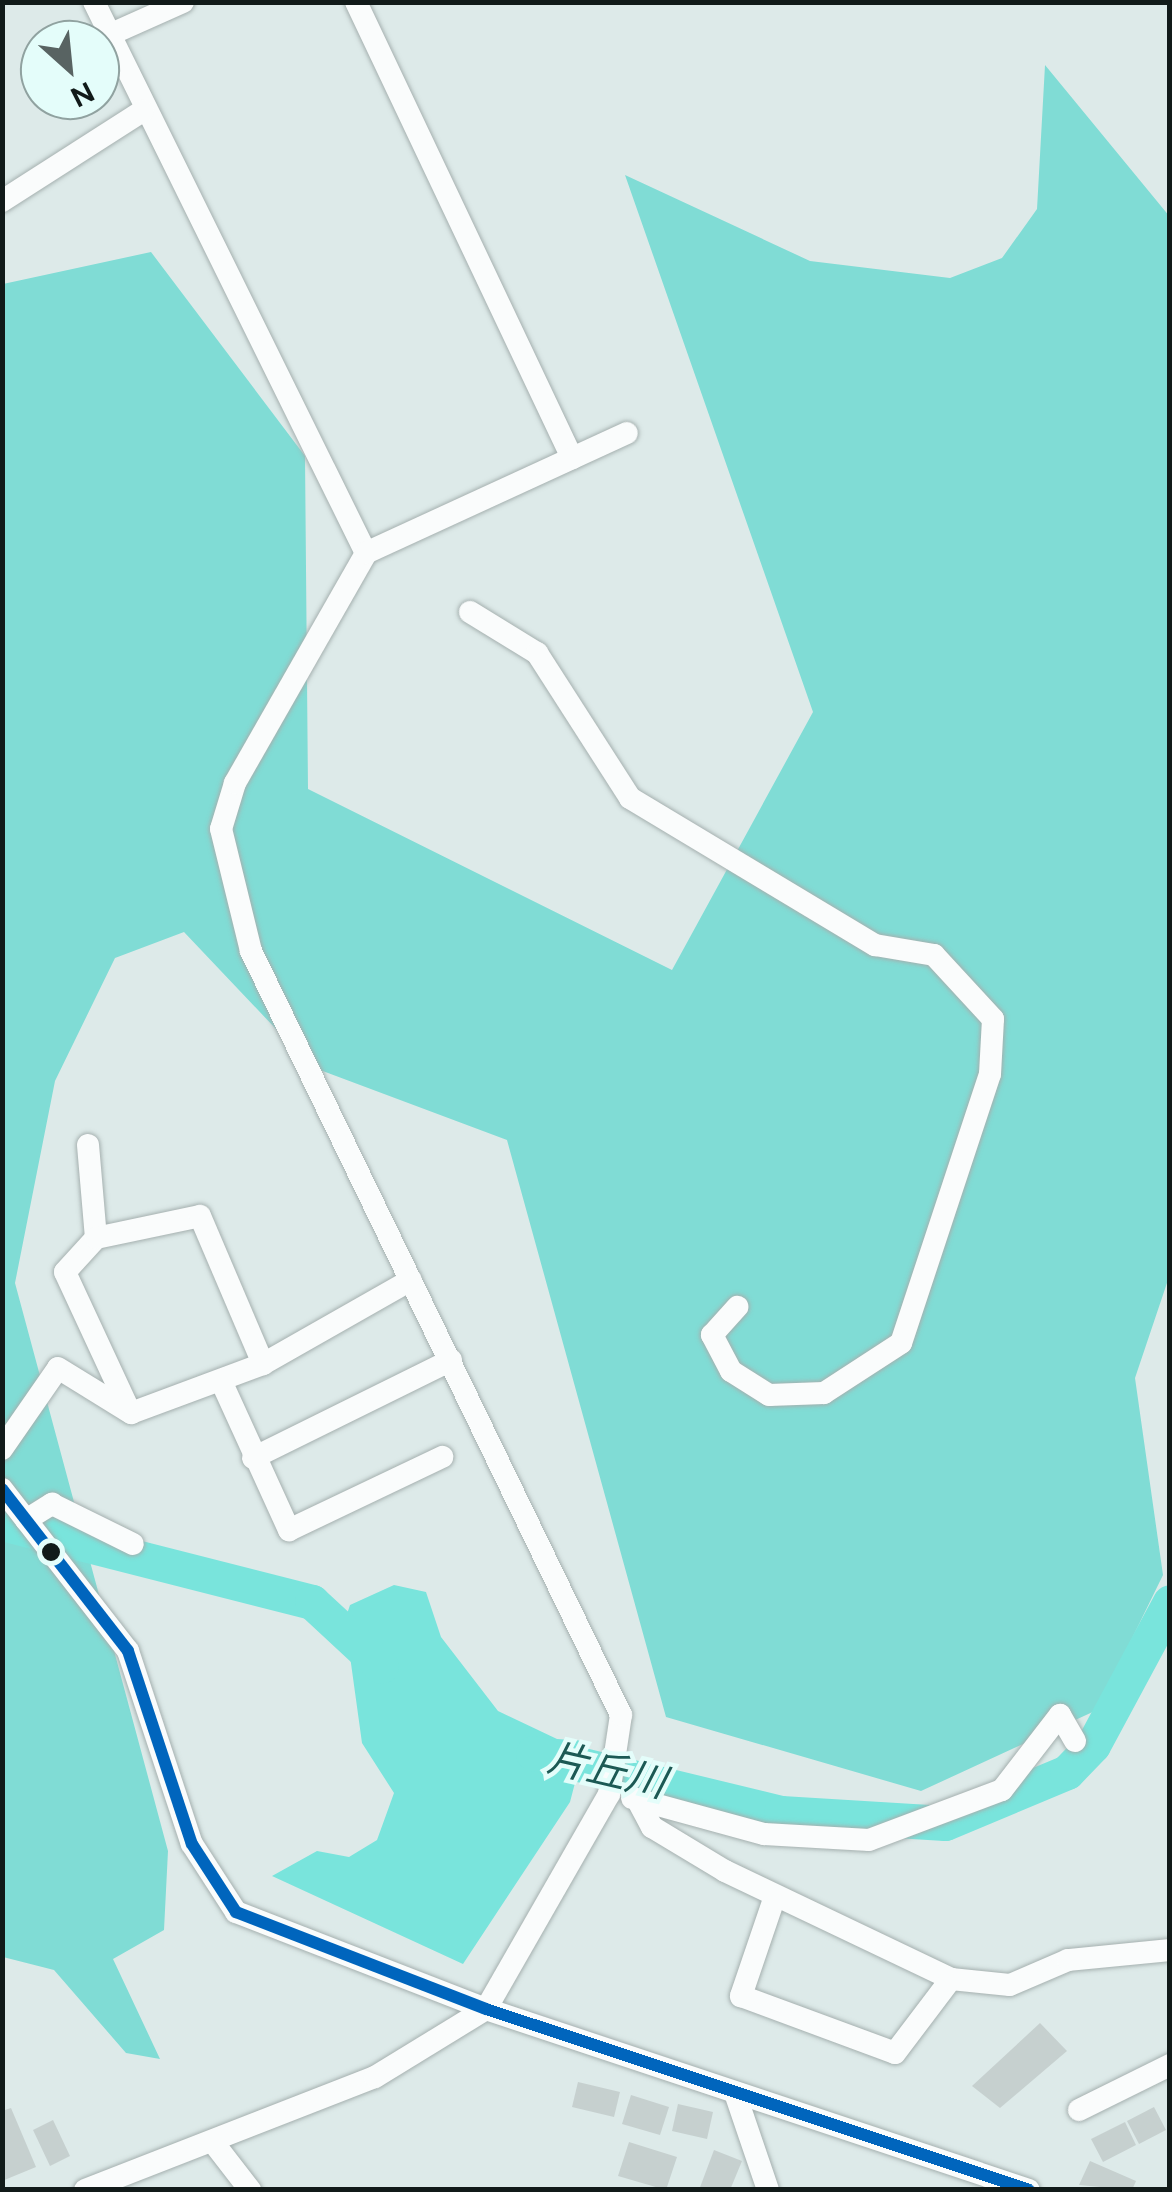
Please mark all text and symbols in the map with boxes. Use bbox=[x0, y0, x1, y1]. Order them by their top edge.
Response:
north arrow bbox=[20, 20, 120, 120]
text: N bbox=[65, 75, 100, 115]
unlabelled marker bbox=[41, 1542, 61, 1562]
water label: 片丘川 bbox=[543, 1733, 671, 1807]

